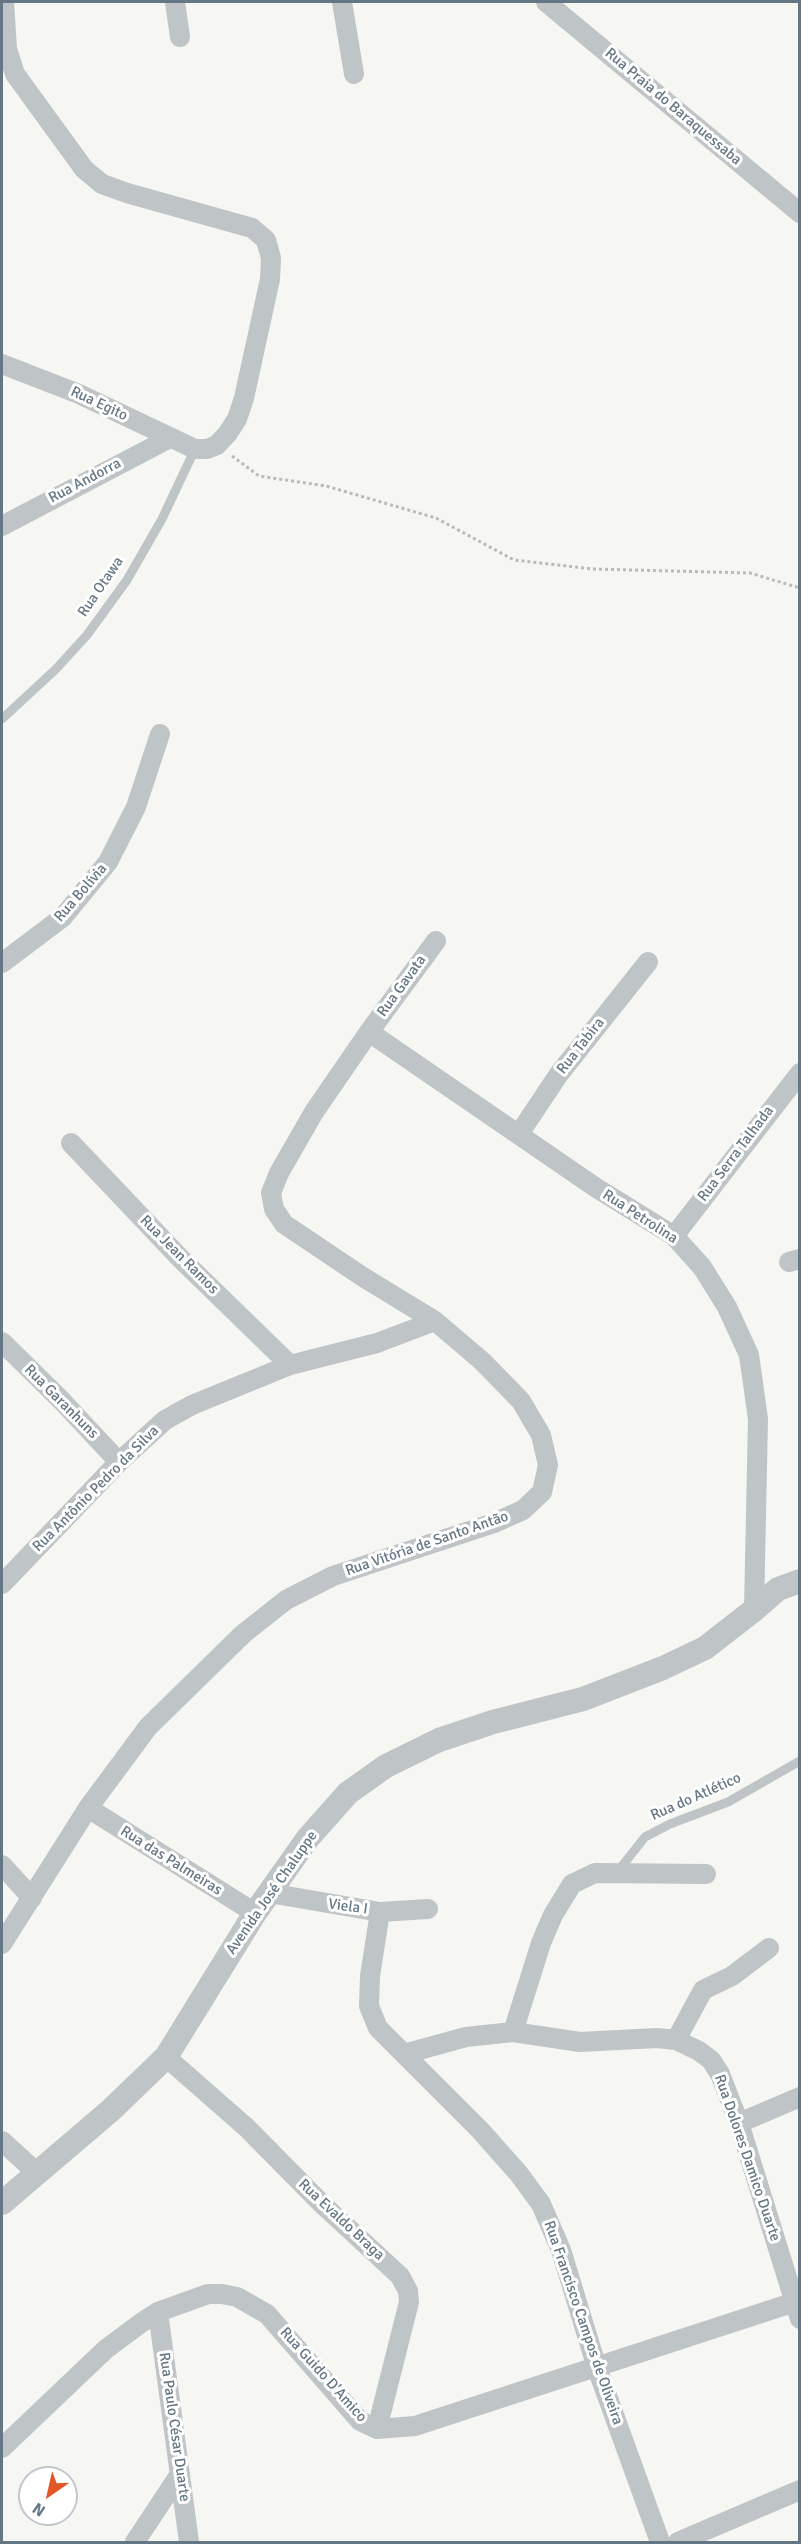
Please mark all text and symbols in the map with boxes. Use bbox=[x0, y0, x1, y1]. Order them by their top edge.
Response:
street label: Rua Praia do Baraquessaba bbox=[601, 45, 745, 169]
street label: Rua Egito bbox=[68, 383, 130, 425]
street label: Rua Andorra bbox=[46, 454, 124, 508]
street label: Rua Otawa bbox=[74, 554, 128, 620]
street label: Rua Bolívia bbox=[51, 860, 111, 926]
street label: Rua Gavata bbox=[374, 952, 430, 1020]
street label: Rua Tabira bbox=[553, 1014, 609, 1078]
street label: Rua Serra Talhada bbox=[694, 1103, 778, 1205]
street label: Rua Petrolina bbox=[599, 1186, 681, 1248]
street label: Rua Jean Ramos bbox=[136, 1212, 222, 1298]
street label: Rua Garanhuns bbox=[20, 1361, 102, 1443]
street label: Rua Antônio Pedro da Silva bbox=[29, 1422, 163, 1556]
street label: Rua Vitória de Santo Antão bbox=[343, 1508, 511, 1580]
street label: Rua do Atlético bbox=[648, 1769, 744, 1825]
street label: Rua das Palmeiras bbox=[117, 1822, 225, 1900]
street label: Avenida José Chaluppe bbox=[223, 1828, 321, 1958]
street label: Viela I bbox=[327, 1895, 369, 1919]
street label: Rua Dolores Damico Duarte bbox=[710, 2072, 784, 2244]
street label: Rua Evaldo Braga bbox=[294, 2176, 388, 2264]
street label: Rua Francisco Campos de Oliveira bbox=[540, 2219, 626, 2427]
street label: Rua Guido D'Amico bbox=[276, 2324, 370, 2426]
street label: Rua Paulo César Duarte bbox=[155, 2351, 193, 2503]
north arrow bbox=[18, 2466, 78, 2526]
text: N bbox=[29, 2498, 49, 2521]

